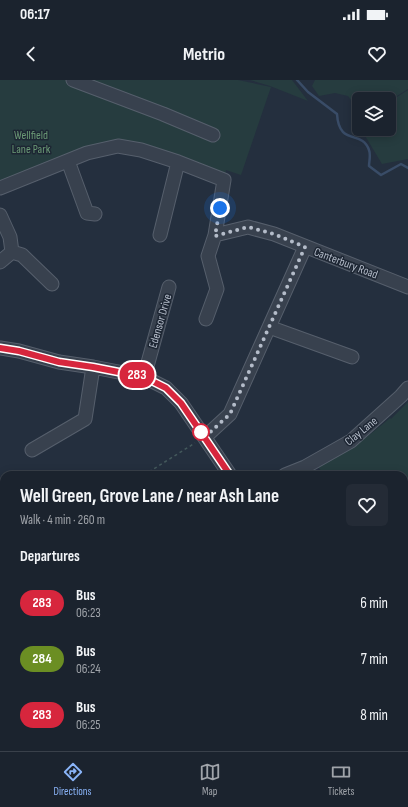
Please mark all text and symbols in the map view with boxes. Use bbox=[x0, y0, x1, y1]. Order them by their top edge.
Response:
text: 06:17 bbox=[20, 5, 50, 24]
icon: back bbox=[20, 43, 42, 65]
icon: heart bbox=[366, 43, 388, 65]
text: Metrio bbox=[183, 44, 225, 65]
map controls bbox=[352, 92, 396, 136]
button: layers bbox=[352, 92, 396, 136]
park label: Wellfield Lane Park bbox=[12, 128, 51, 157]
your location bbox=[210, 198, 230, 218]
street label: Canterbury Road bbox=[312, 244, 380, 283]
street label: Edensor Drive bbox=[146, 292, 175, 350]
line badge: 283 bbox=[114, 362, 160, 388]
text: 283 bbox=[127, 366, 147, 383]
street label: Clay Lane bbox=[342, 413, 381, 449]
unlabelled marker bbox=[192, 423, 210, 441]
button: heart bbox=[346, 484, 388, 526]
text: Well Green, Grove Lane / near Ash Lane bbox=[20, 485, 279, 508]
text: Walk · 4 min · 260 m bbox=[20, 512, 105, 528]
text: Departures bbox=[20, 547, 80, 566]
text: Bus bbox=[76, 586, 95, 605]
text: 283 bbox=[32, 594, 52, 611]
text: 6 min bbox=[360, 594, 388, 613]
text: 06:23 bbox=[76, 605, 101, 621]
text: Bus bbox=[76, 642, 95, 661]
text: 284 bbox=[32, 650, 52, 667]
text: 7 min bbox=[361, 650, 388, 669]
text: 06:24 bbox=[76, 661, 101, 677]
text: Bus bbox=[76, 698, 95, 717]
text: 283 bbox=[32, 706, 52, 723]
text: 8 min bbox=[360, 706, 388, 725]
text: 06:25 bbox=[76, 717, 101, 733]
tab: Directions bbox=[54, 761, 91, 798]
tab: Map bbox=[199, 761, 221, 798]
tab: Tickets bbox=[328, 761, 354, 798]

